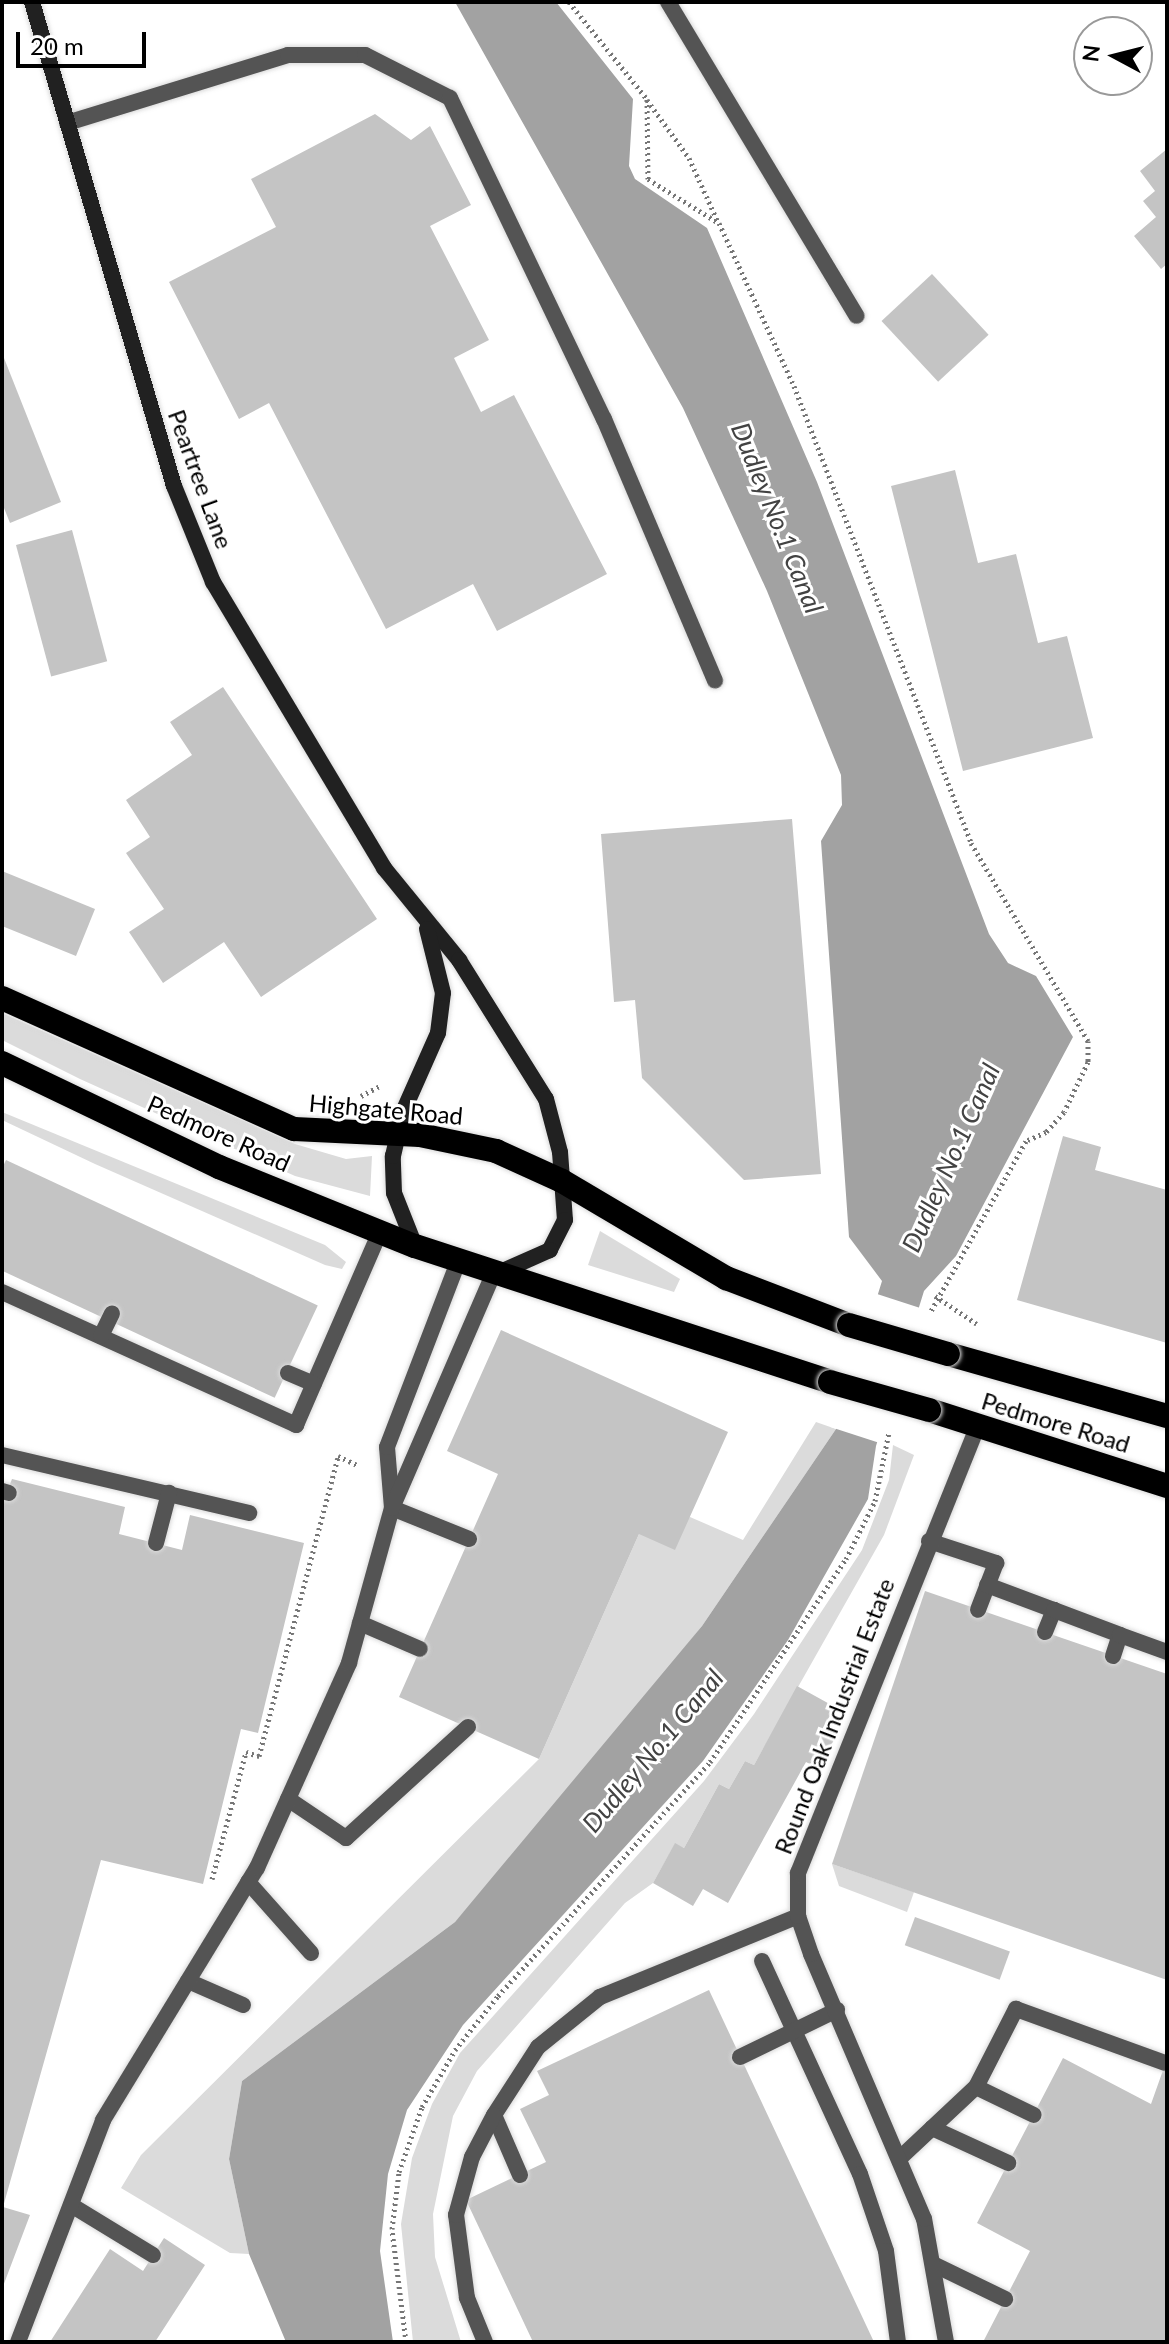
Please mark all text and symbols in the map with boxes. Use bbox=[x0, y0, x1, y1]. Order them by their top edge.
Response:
scale bar bbox=[20, 16, 150, 66]
north arrow bbox=[1073, 16, 1153, 96]
text: 20 m bbox=[30, 31, 84, 60]
text: N bbox=[1076, 43, 1105, 63]
street label: Peartree Lane bbox=[163, 406, 239, 552]
water label: Dudley No.1 Canal bbox=[724, 418, 830, 618]
water label: Dudley No.1 Canal bbox=[895, 1059, 1007, 1257]
street label: Highgate Road bbox=[308, 1088, 464, 1130]
street label: Pedmore Road bbox=[143, 1089, 295, 1177]
street label: Pedmore Road bbox=[978, 1386, 1134, 1458]
street label: Round Oak Industrial Estate bbox=[768, 1574, 900, 1858]
water label: Dudley No.1 Canal bbox=[576, 1663, 730, 1839]

